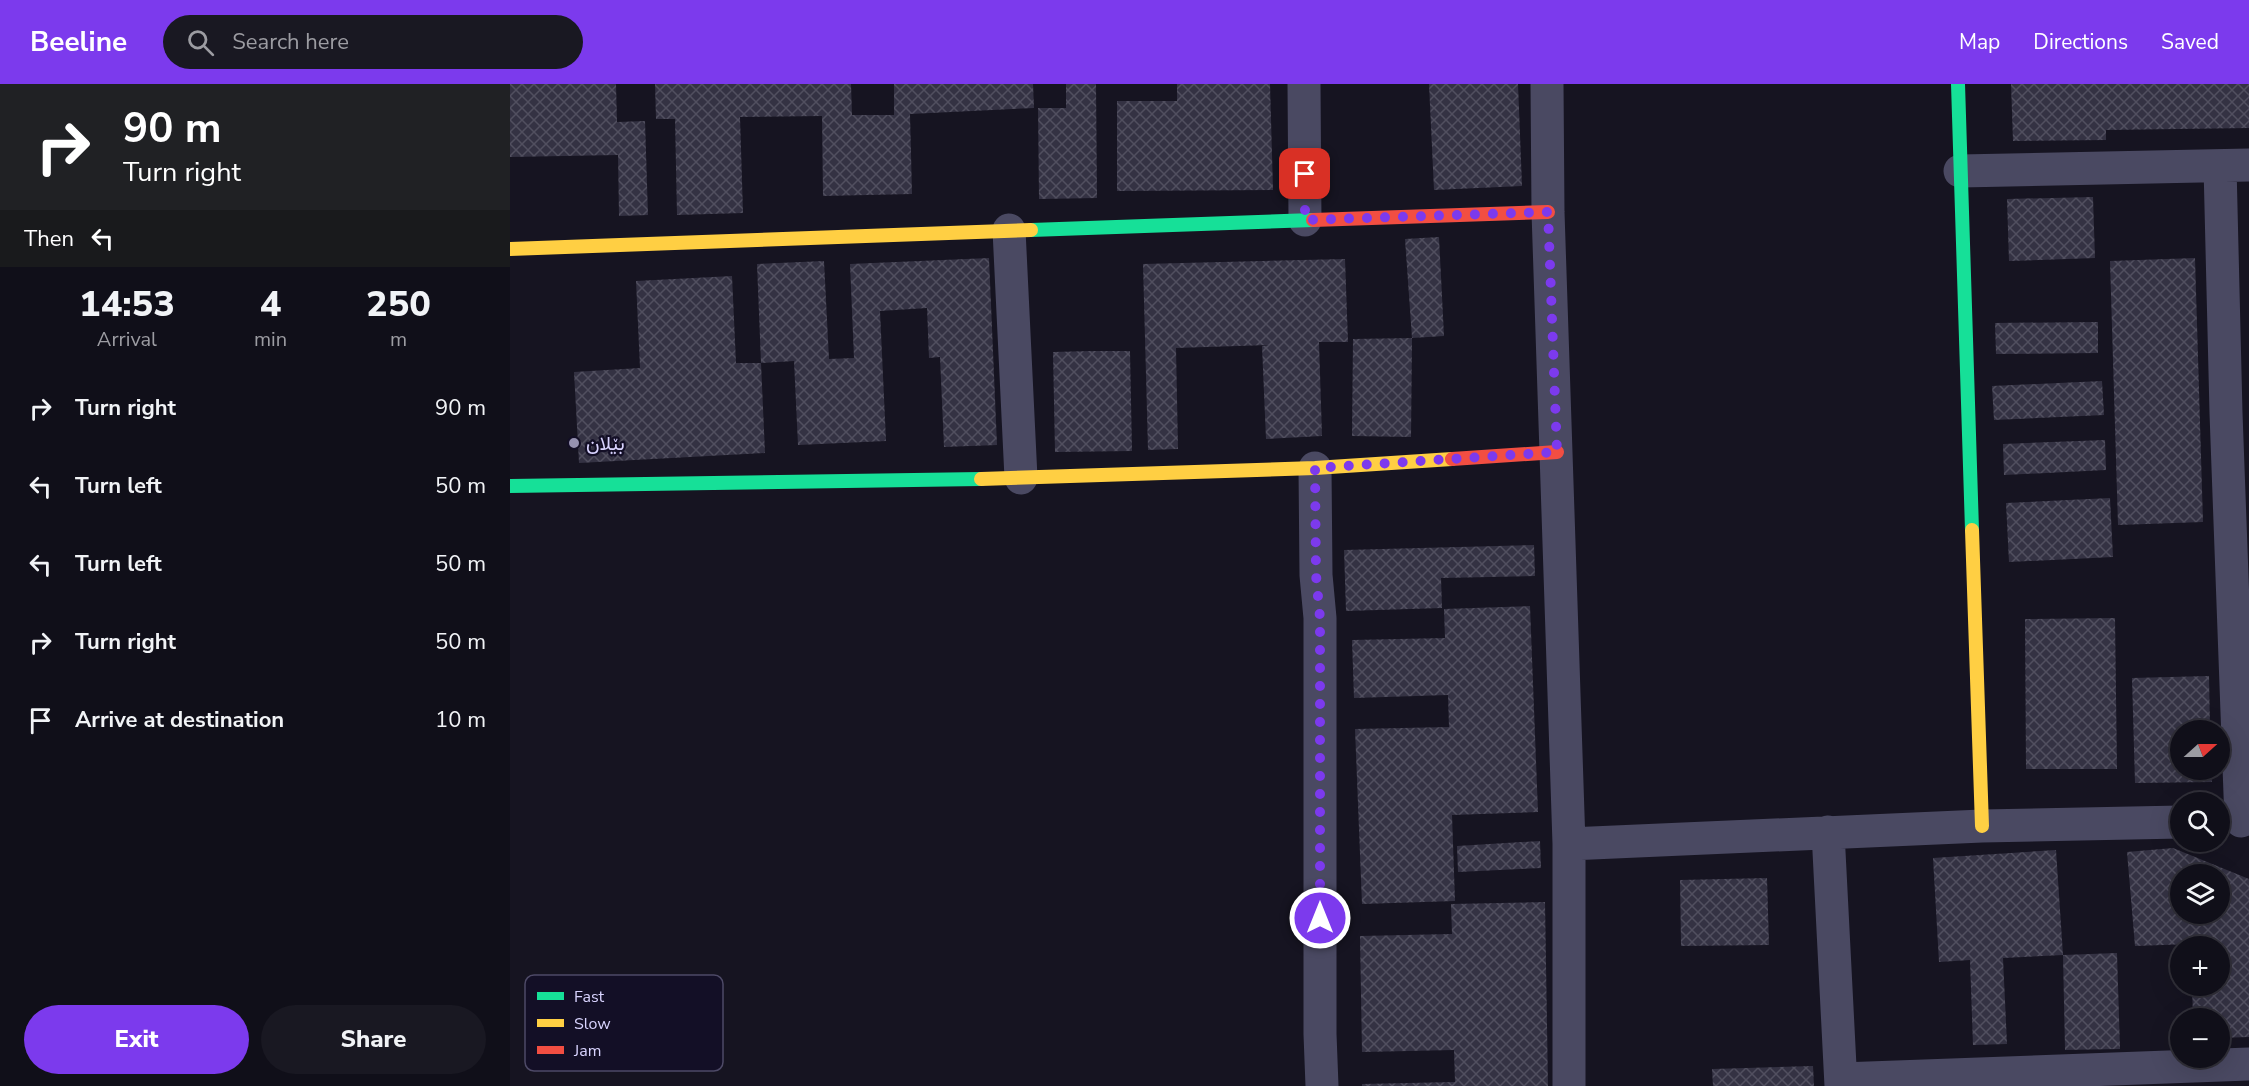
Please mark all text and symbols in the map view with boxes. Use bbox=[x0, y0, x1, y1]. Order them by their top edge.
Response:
search box bbox=[163, 15, 583, 69]
text: Beeline bbox=[30, 23, 127, 61]
icon: search bbox=[184, 26, 217, 59]
text: Search here bbox=[232, 27, 349, 57]
text: Map bbox=[1959, 28, 2000, 56]
text: Directions bbox=[2033, 28, 2128, 56]
text: Saved bbox=[2161, 28, 2219, 56]
text: 90 m bbox=[123, 100, 222, 157]
icon: right bbox=[24, 108, 102, 186]
pin bbox=[1279, 148, 1330, 199]
text: Turn right bbox=[123, 154, 241, 191]
icon: arrive bbox=[1288, 157, 1321, 190]
icon: left bbox=[86, 222, 119, 255]
text: Then bbox=[24, 224, 74, 254]
text: 14:53 bbox=[79, 280, 175, 329]
text: 4 bbox=[260, 280, 281, 329]
text: 250 bbox=[366, 280, 431, 329]
text: Arrival bbox=[97, 326, 157, 353]
text: min bbox=[254, 326, 287, 353]
text: m bbox=[390, 326, 407, 353]
icon: right bbox=[24, 392, 57, 425]
text: Turn right bbox=[75, 393, 176, 423]
text: 90 m bbox=[435, 393, 486, 423]
place label: بێلان bbox=[586, 430, 625, 457]
marker: بێلان bbox=[567, 436, 581, 450]
icon: left bbox=[24, 470, 57, 503]
text: Turn left bbox=[75, 471, 162, 501]
text: 50 m bbox=[435, 471, 486, 501]
icon: left bbox=[24, 548, 57, 581]
text: Turn left bbox=[75, 549, 162, 579]
text: 50 m bbox=[435, 549, 486, 579]
icon: right bbox=[24, 626, 57, 659]
text: Turn right bbox=[75, 627, 176, 657]
text: 50 m bbox=[435, 627, 486, 657]
icon: arrive bbox=[24, 704, 57, 737]
text: Arrive at destination bbox=[75, 705, 284, 735]
text: 10 m bbox=[435, 705, 486, 735]
north arrow bbox=[2170, 720, 2230, 780]
map controls bbox=[2170, 720, 2230, 1068]
button: search bbox=[2170, 792, 2230, 852]
button: layers bbox=[2170, 864, 2230, 924]
position arrow bbox=[1288, 886, 1352, 950]
button: + bbox=[2170, 936, 2230, 996]
legend bbox=[525, 975, 723, 1071]
text: Fast bbox=[574, 986, 605, 1008]
button: Exit bbox=[24, 1005, 249, 1074]
button: Share bbox=[261, 1005, 486, 1074]
button: − bbox=[2170, 1008, 2230, 1068]
text: Slow bbox=[574, 1013, 611, 1035]
text: Jam bbox=[573, 1040, 601, 1062]

